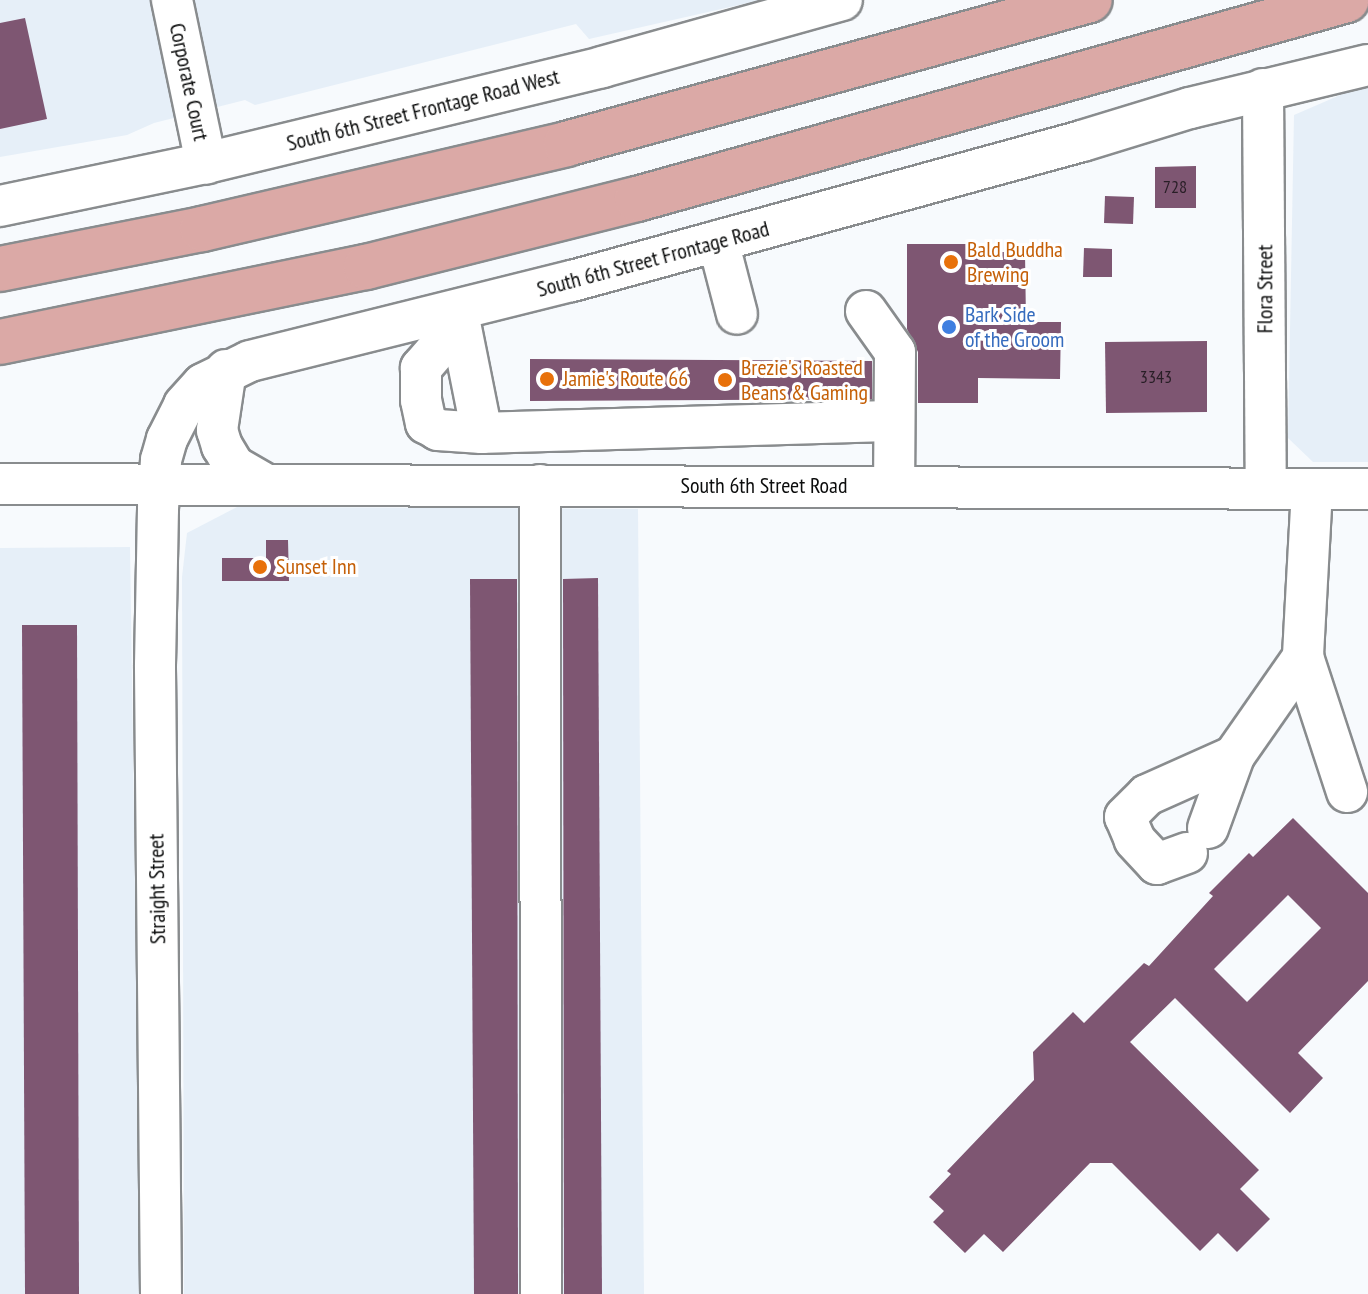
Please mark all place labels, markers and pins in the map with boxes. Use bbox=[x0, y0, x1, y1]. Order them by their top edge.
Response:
place label: Bald Buddha Brewing bbox=[967, 236, 1063, 288]
marker: Bald Buddha Brewing bbox=[942, 253, 960, 271]
place label: Bark Side of the Groom bbox=[965, 301, 1064, 352]
marker: Bark Side of the Groom bbox=[940, 318, 958, 336]
place label: Brezie's Roasted Beans & Gaming bbox=[741, 354, 868, 406]
place label: Jamie's Route 66 bbox=[563, 366, 688, 392]
marker: Jamie's Route 66 bbox=[538, 370, 556, 388]
marker: Brezie's Roasted Beans & Gaming bbox=[716, 371, 734, 389]
place label: Sunset Inn bbox=[276, 554, 356, 580]
marker: Sunset Inn bbox=[251, 558, 269, 576]

